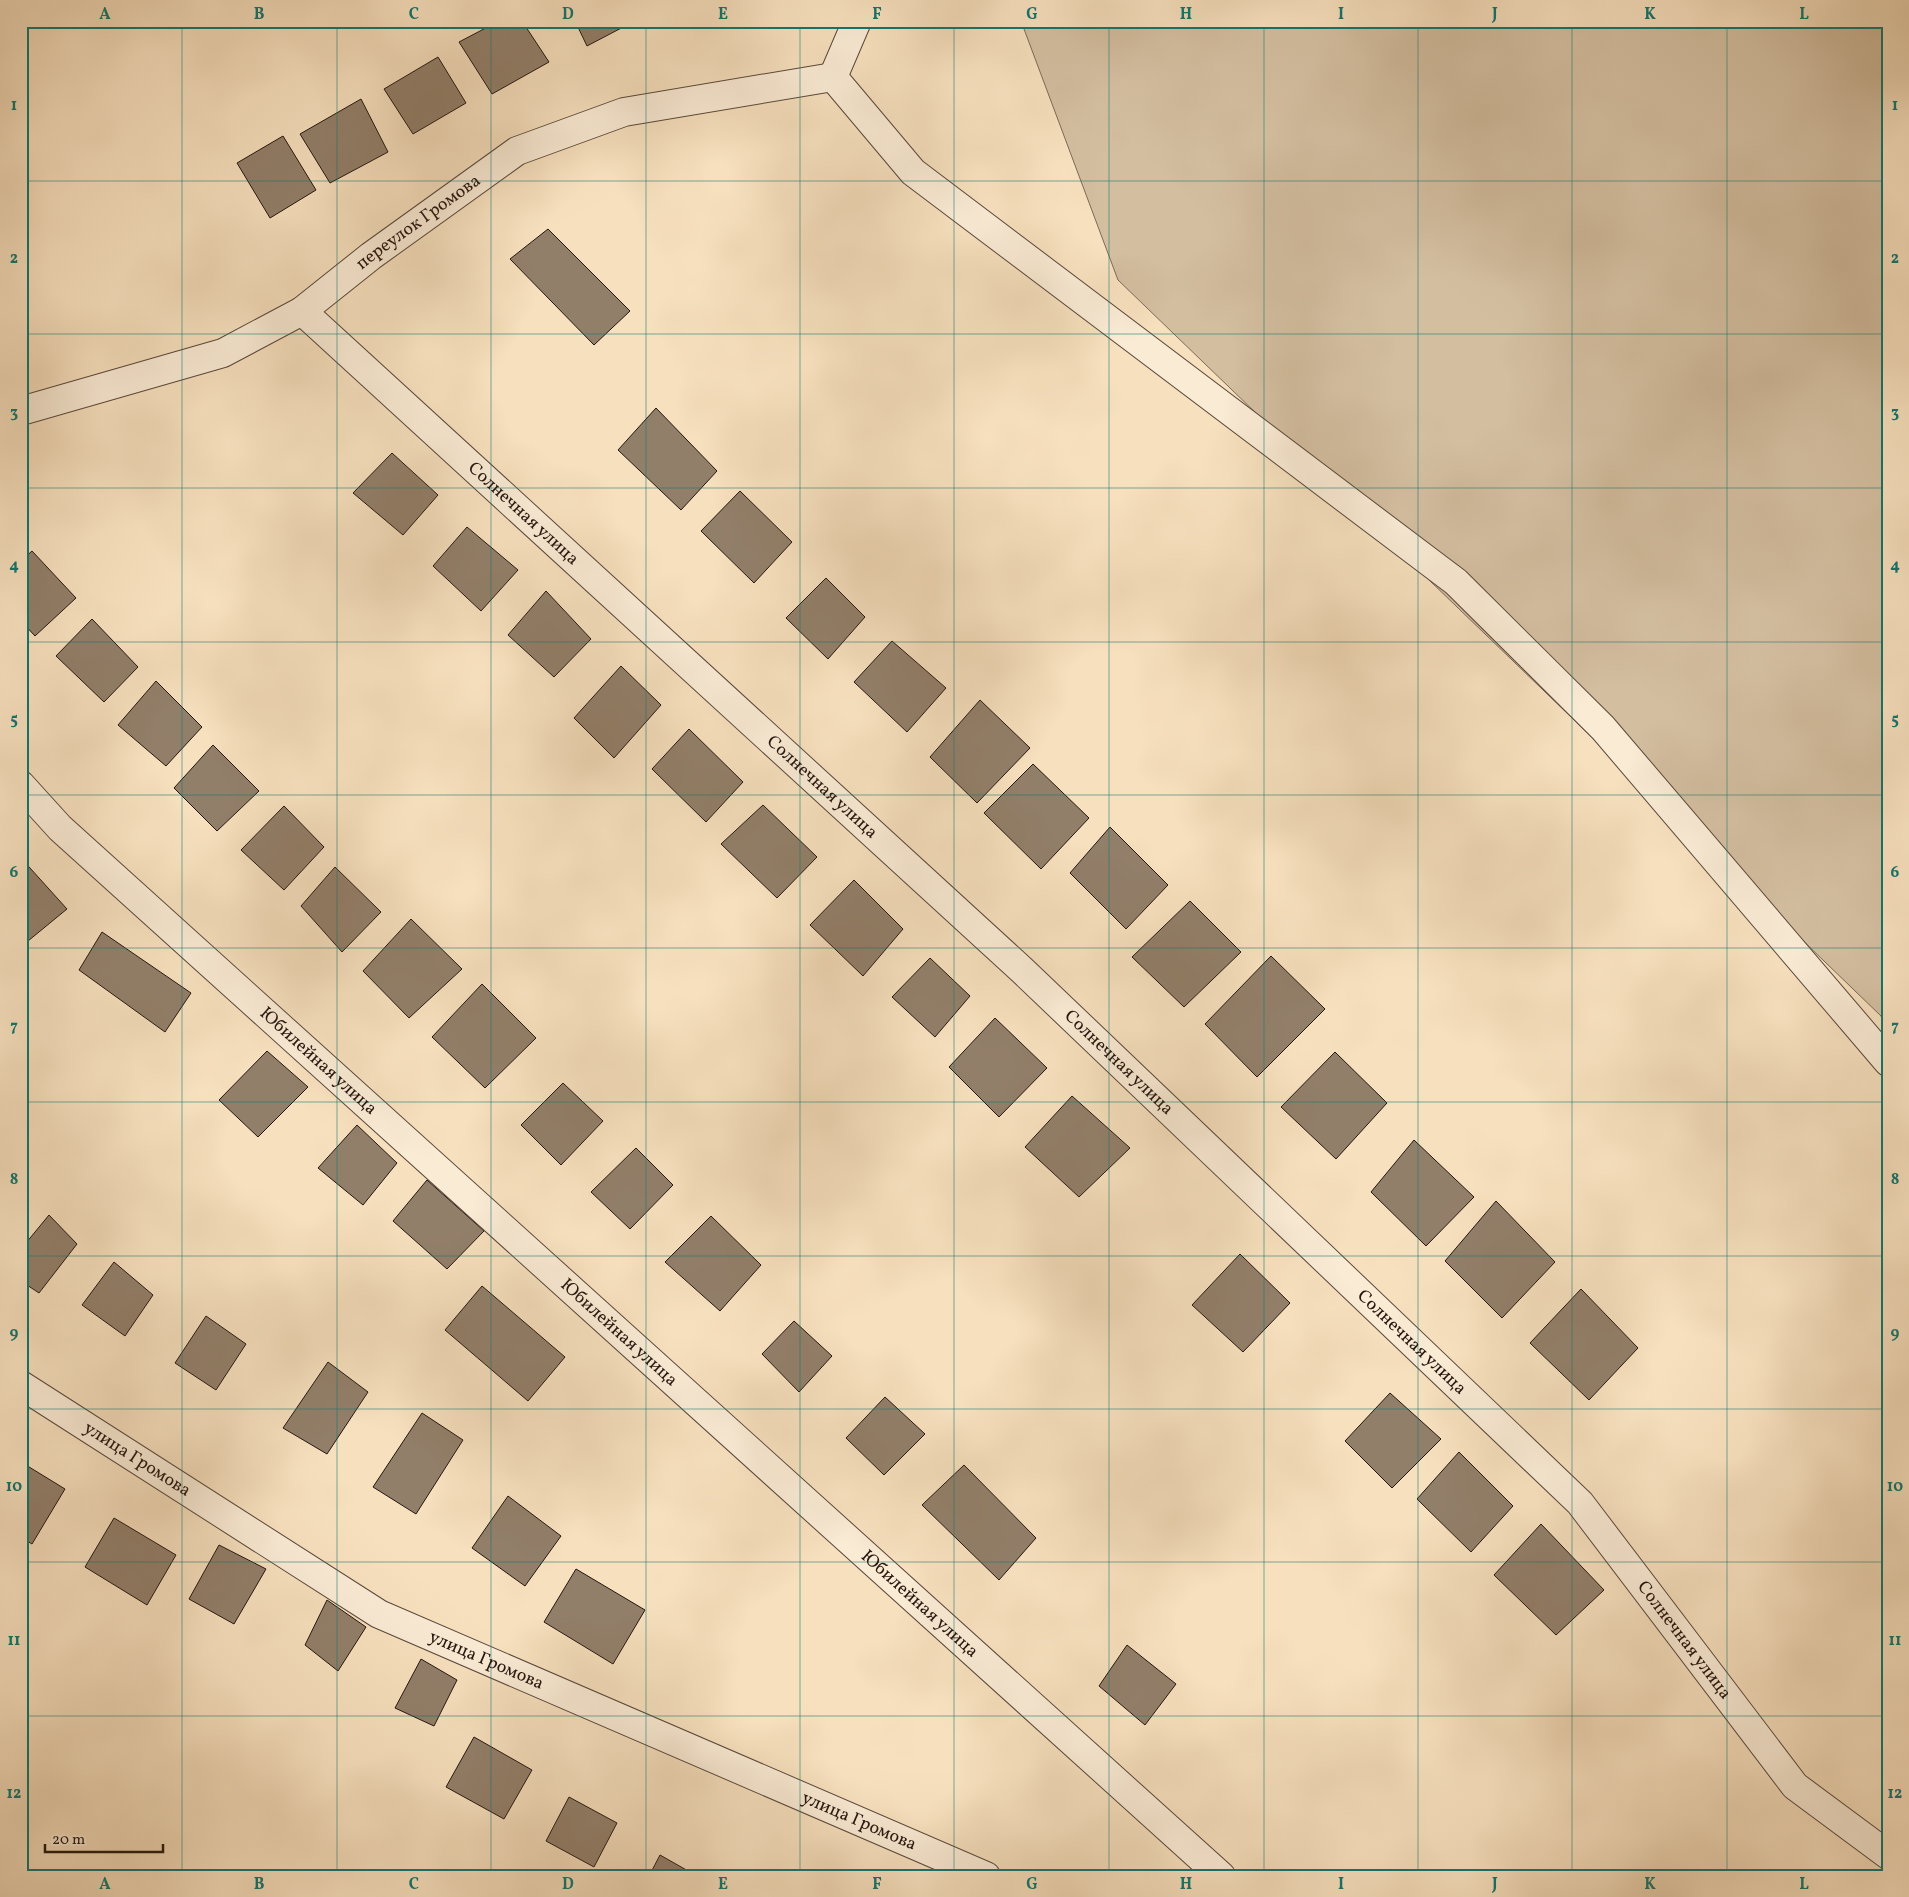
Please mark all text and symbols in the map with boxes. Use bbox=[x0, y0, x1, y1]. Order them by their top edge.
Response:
text: A bbox=[99, 4, 111, 26]
text: B bbox=[254, 4, 265, 26]
text: C bbox=[409, 4, 419, 26]
text: D bbox=[562, 4, 574, 26]
text: E bbox=[718, 4, 728, 26]
text: F bbox=[872, 4, 882, 26]
text: G bbox=[1026, 4, 1038, 26]
text: H bbox=[1180, 4, 1192, 26]
text: I bbox=[1338, 4, 1344, 26]
text: J bbox=[1491, 4, 1498, 26]
text: K bbox=[1644, 4, 1656, 26]
text: L bbox=[1799, 4, 1809, 26]
text: 1 bbox=[11, 95, 17, 117]
text: 1 bbox=[1892, 95, 1898, 117]
street label: переулок Громова bbox=[351, 169, 486, 276]
text: 2 bbox=[10, 248, 18, 270]
text: 2 bbox=[1891, 248, 1899, 270]
text: 3 bbox=[10, 402, 18, 424]
text: 3 bbox=[1891, 402, 1899, 424]
street label: Солнечная улица bbox=[462, 456, 584, 571]
text: 4 bbox=[9, 555, 19, 577]
text: 4 bbox=[1890, 555, 1900, 577]
text: 5 bbox=[10, 709, 18, 731]
text: 5 bbox=[1891, 709, 1899, 731]
street label: Солнечная улица bbox=[761, 730, 883, 845]
text: 6 bbox=[10, 862, 19, 884]
text: 6 bbox=[1891, 862, 1900, 884]
street label: Юбилейная улица bbox=[254, 1001, 383, 1121]
street label: Солнечная улица bbox=[1059, 1004, 1179, 1121]
text: 7 bbox=[10, 1016, 18, 1038]
text: 7 bbox=[1891, 1016, 1899, 1038]
text: 8 bbox=[10, 1169, 18, 1191]
text: 8 bbox=[1891, 1169, 1899, 1191]
street label: Юбилейная улица bbox=[555, 1273, 683, 1392]
street label: Солнечная улица bbox=[1351, 1284, 1472, 1401]
text: 9 bbox=[10, 1323, 19, 1345]
text: 9 bbox=[1891, 1323, 1900, 1345]
street label: улица Громова bbox=[79, 1416, 196, 1503]
text: 10 bbox=[6, 1476, 22, 1498]
text: 10 bbox=[1887, 1476, 1903, 1498]
street label: Юбилейная улица bbox=[855, 1544, 984, 1664]
street label: Солнечная улица bbox=[1631, 1576, 1737, 1705]
street label: улица Громова bbox=[425, 1625, 548, 1696]
text: 11 bbox=[8, 1630, 20, 1652]
text: 11 bbox=[1889, 1630, 1901, 1652]
text: 12 bbox=[7, 1783, 21, 1805]
text: 12 bbox=[1888, 1783, 1902, 1805]
street label: улица Громова bbox=[798, 1785, 921, 1857]
scale bar bbox=[45, 1822, 162, 1854]
text: 20 m bbox=[52, 1830, 85, 1851]
text: A bbox=[99, 1874, 111, 1896]
text: B bbox=[254, 1874, 265, 1896]
text: C bbox=[409, 1874, 419, 1896]
text: D bbox=[562, 1874, 574, 1896]
text: E bbox=[718, 1874, 728, 1896]
text: F bbox=[872, 1874, 882, 1896]
text: G bbox=[1026, 1874, 1038, 1896]
text: H bbox=[1180, 1874, 1192, 1896]
text: I bbox=[1338, 1874, 1344, 1896]
text: J bbox=[1491, 1874, 1498, 1896]
text: K bbox=[1644, 1874, 1656, 1896]
text: L bbox=[1799, 1874, 1809, 1896]

